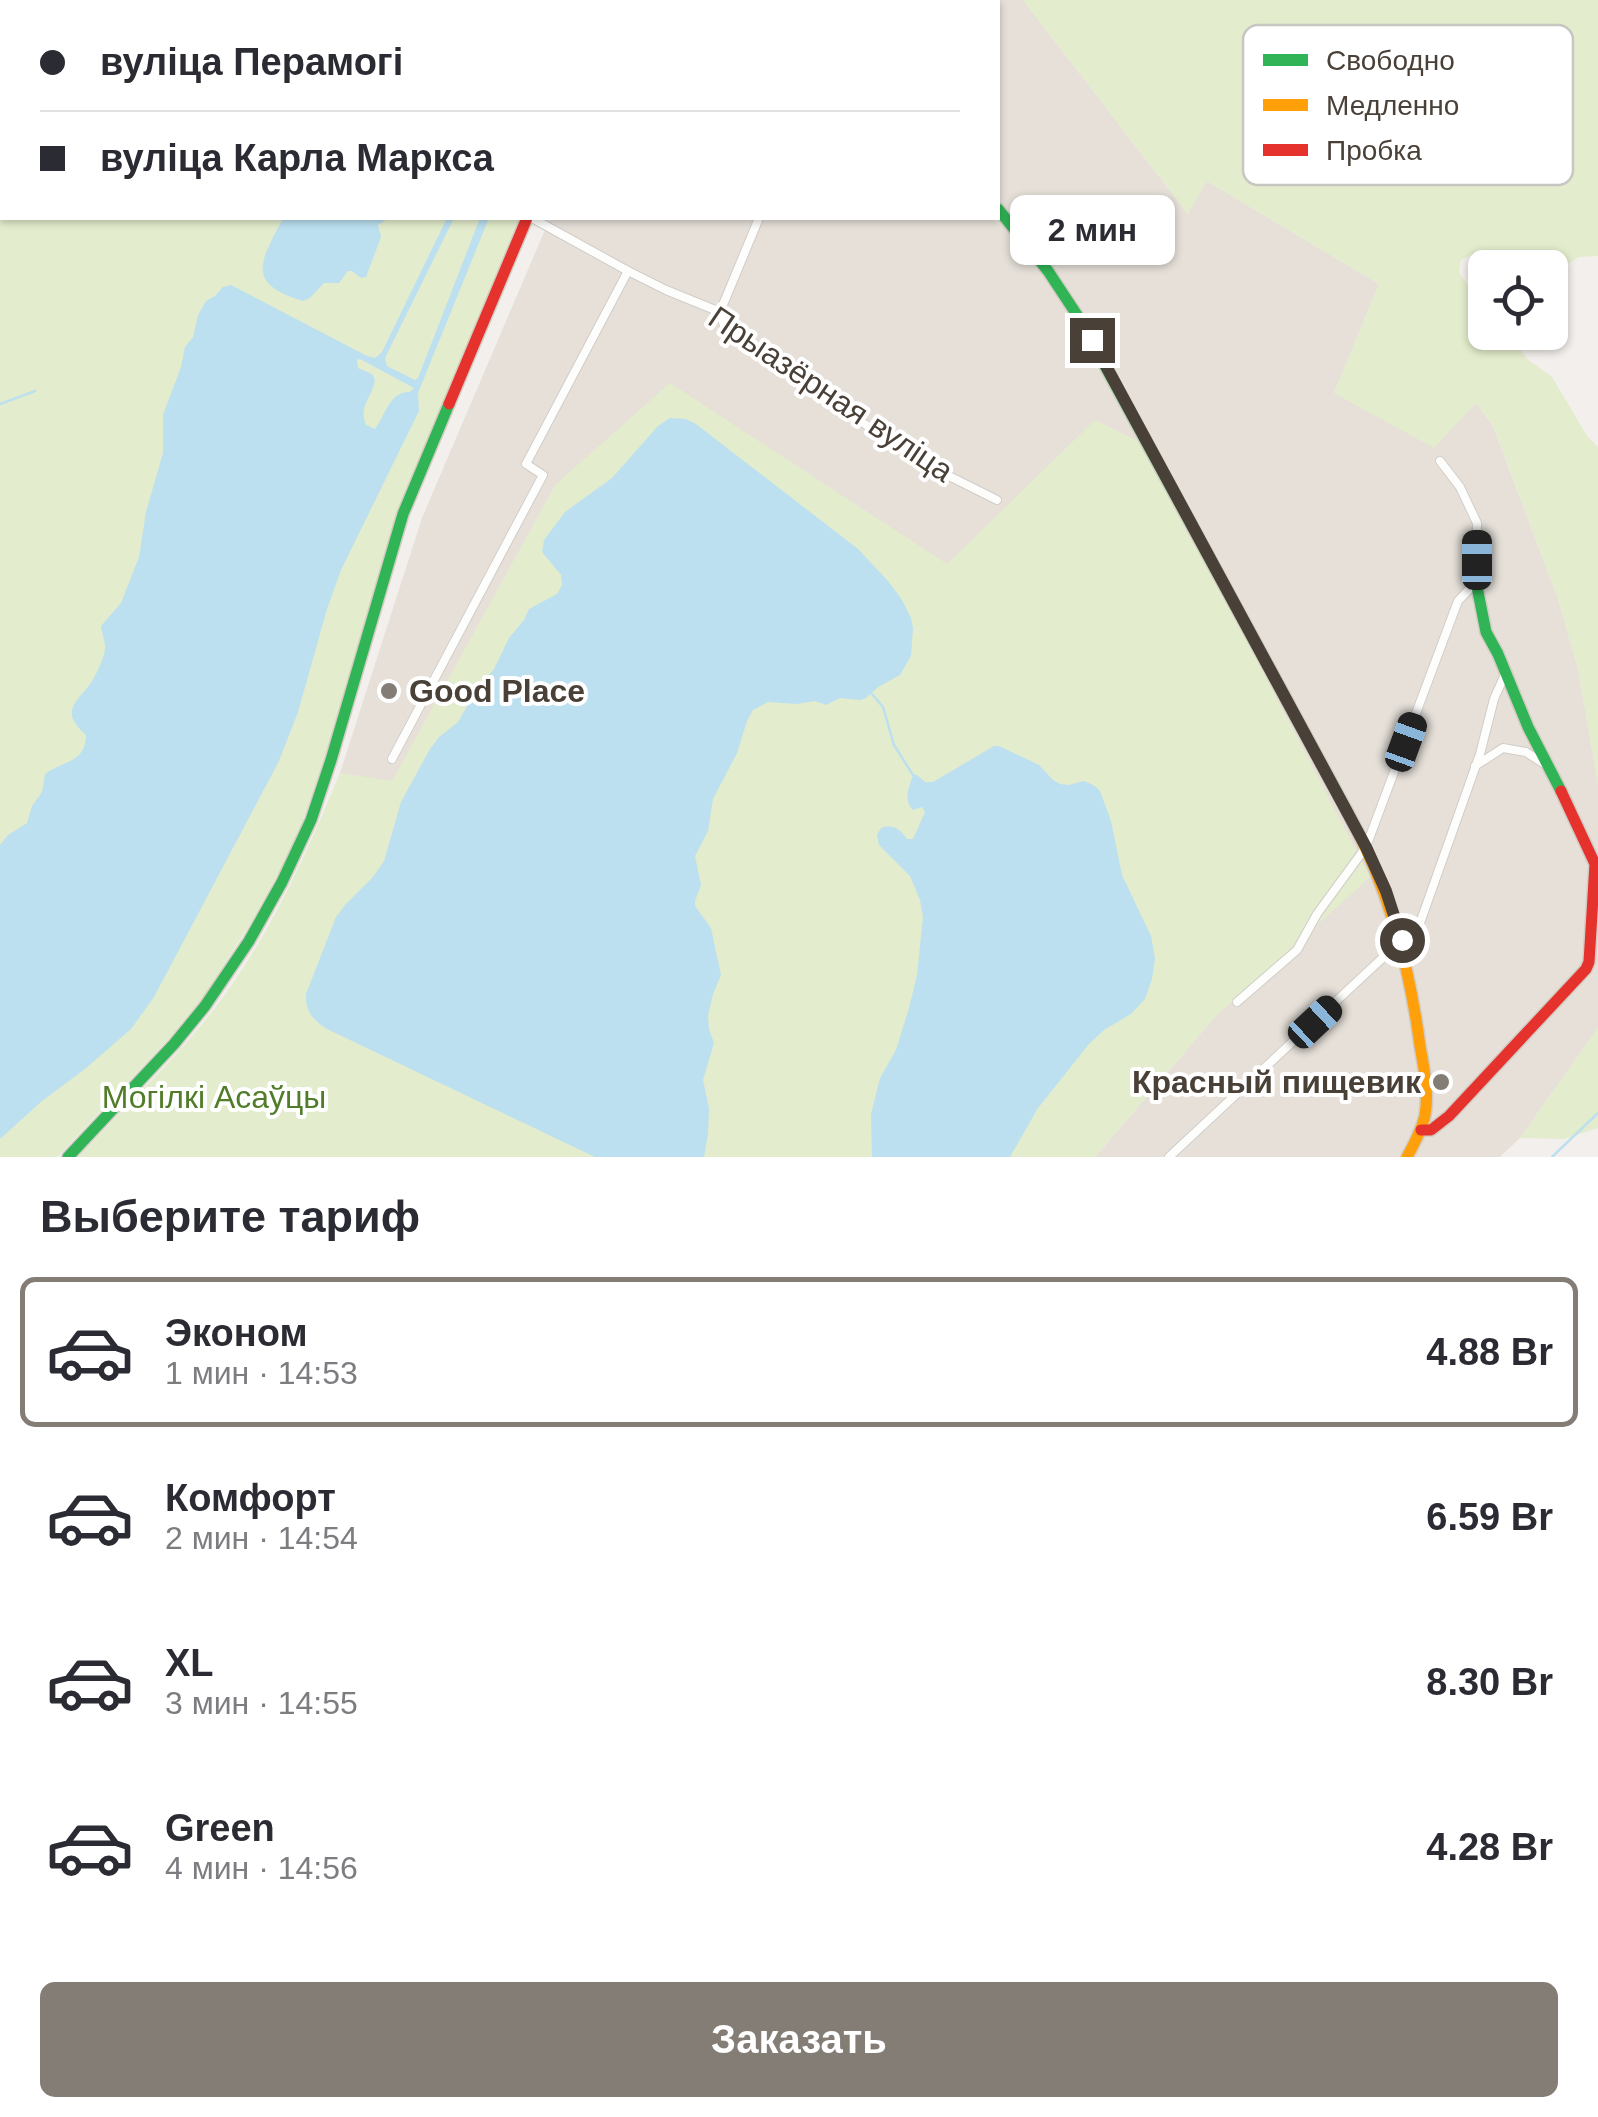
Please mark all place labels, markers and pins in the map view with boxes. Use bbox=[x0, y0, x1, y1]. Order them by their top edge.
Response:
place label: Good Place bbox=[409, 673, 585, 709]
marker: Good Place bbox=[378, 680, 400, 702]
place label: Красный пищевик bbox=[1132, 1064, 1422, 1100]
marker: Красный пищевик bbox=[1430, 1071, 1452, 1093]

